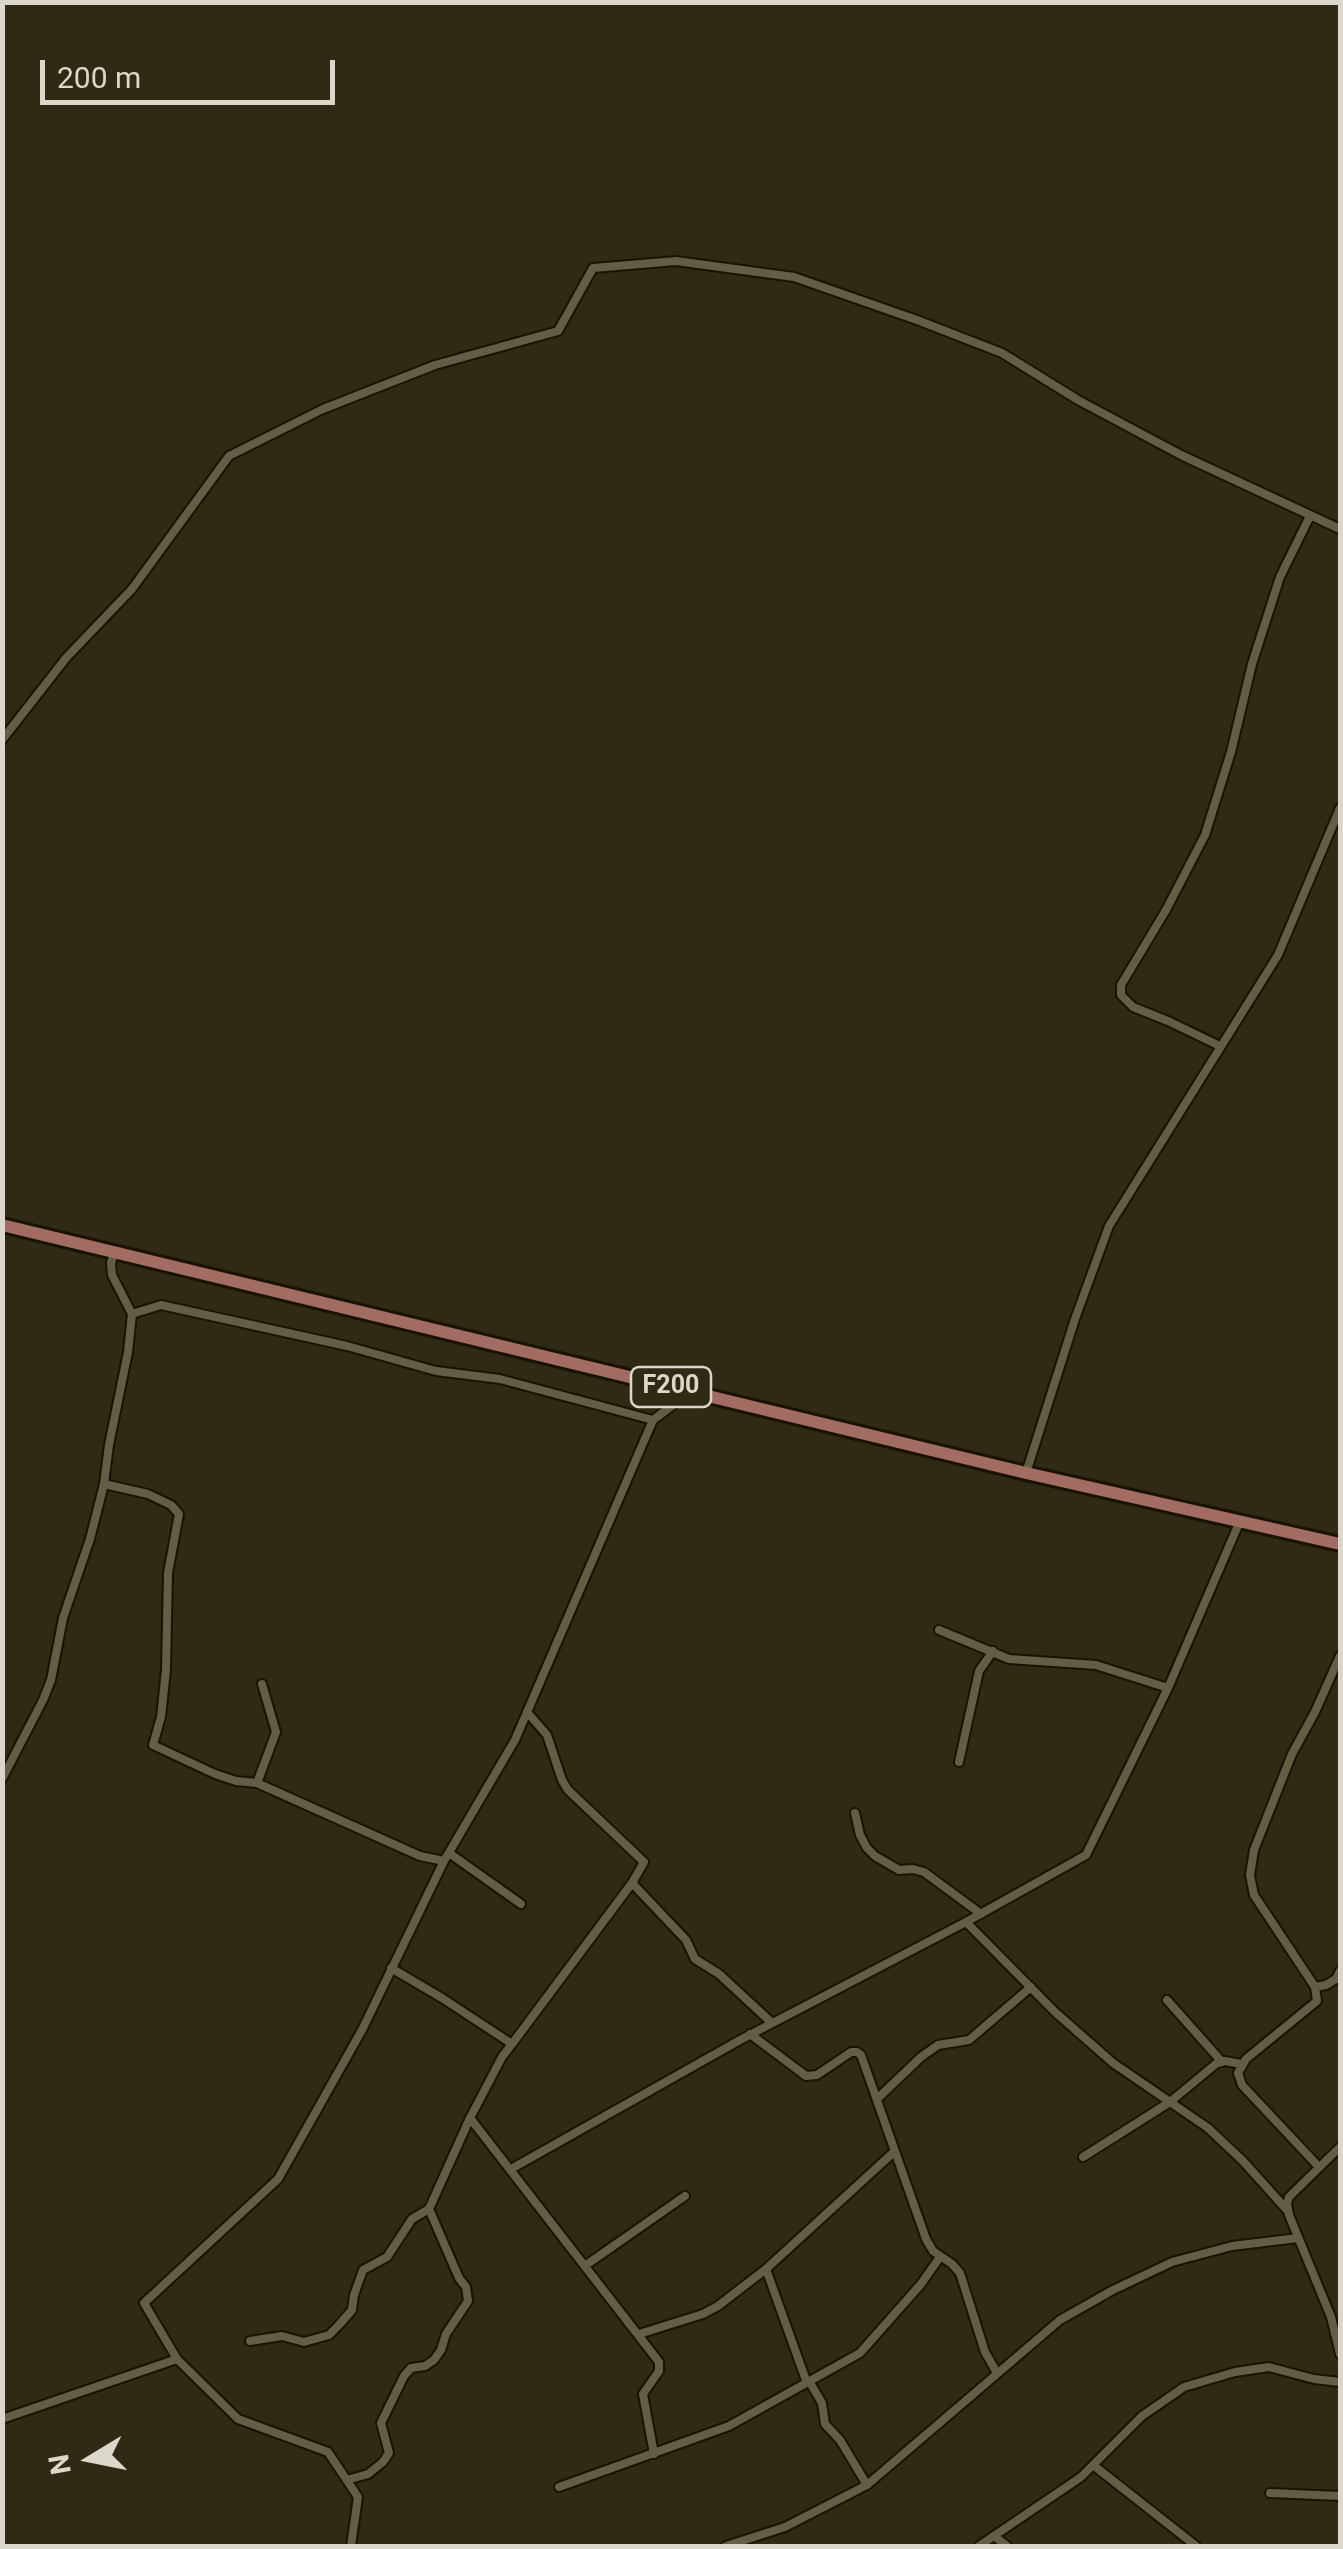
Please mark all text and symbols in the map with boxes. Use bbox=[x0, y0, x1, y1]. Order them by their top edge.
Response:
scale bar bbox=[45, 40, 340, 102]
text: 200 m bbox=[57, 60, 141, 95]
road number: F200 bbox=[631, 1367, 711, 1407]
north arrow bbox=[40, 2409, 140, 2509]
text: N bbox=[42, 2452, 78, 2477]

